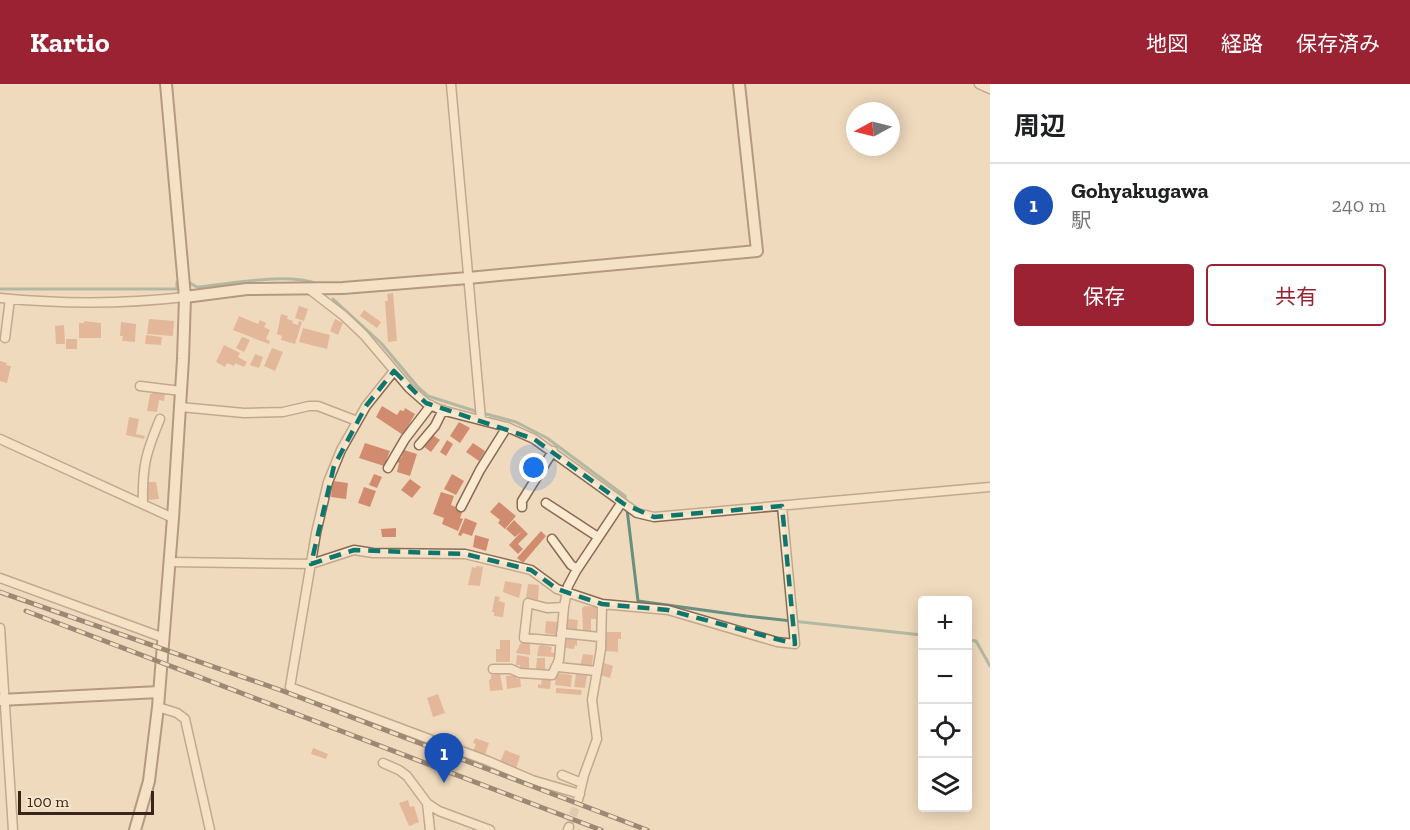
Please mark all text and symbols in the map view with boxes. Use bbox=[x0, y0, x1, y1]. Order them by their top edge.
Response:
text: Kartio bbox=[30, 26, 110, 59]
text: 地図 bbox=[1146, 31, 1188, 56]
text: 経路 bbox=[1221, 31, 1263, 56]
text: 保存済み bbox=[1296, 31, 1380, 56]
north arrow bbox=[846, 102, 900, 156]
text: 周辺 bbox=[1014, 110, 1066, 142]
text: Gohyakugawa bbox=[1071, 177, 1209, 204]
text: 1 bbox=[1029, 193, 1038, 217]
text: 240 m bbox=[1332, 193, 1386, 217]
text: 駅 bbox=[1071, 208, 1091, 232]
button: 保存 bbox=[1014, 264, 1194, 326]
button: 共有 bbox=[1206, 264, 1386, 326]
your location bbox=[519, 453, 548, 482]
map controls bbox=[918, 596, 972, 812]
button: + bbox=[918, 596, 972, 650]
button: − bbox=[918, 650, 972, 704]
button: locate bbox=[918, 704, 972, 758]
pin: 1 bbox=[424, 734, 464, 783]
button: layers bbox=[918, 758, 972, 812]
scale bar bbox=[18, 788, 154, 816]
text: 100 m bbox=[27, 792, 69, 811]

